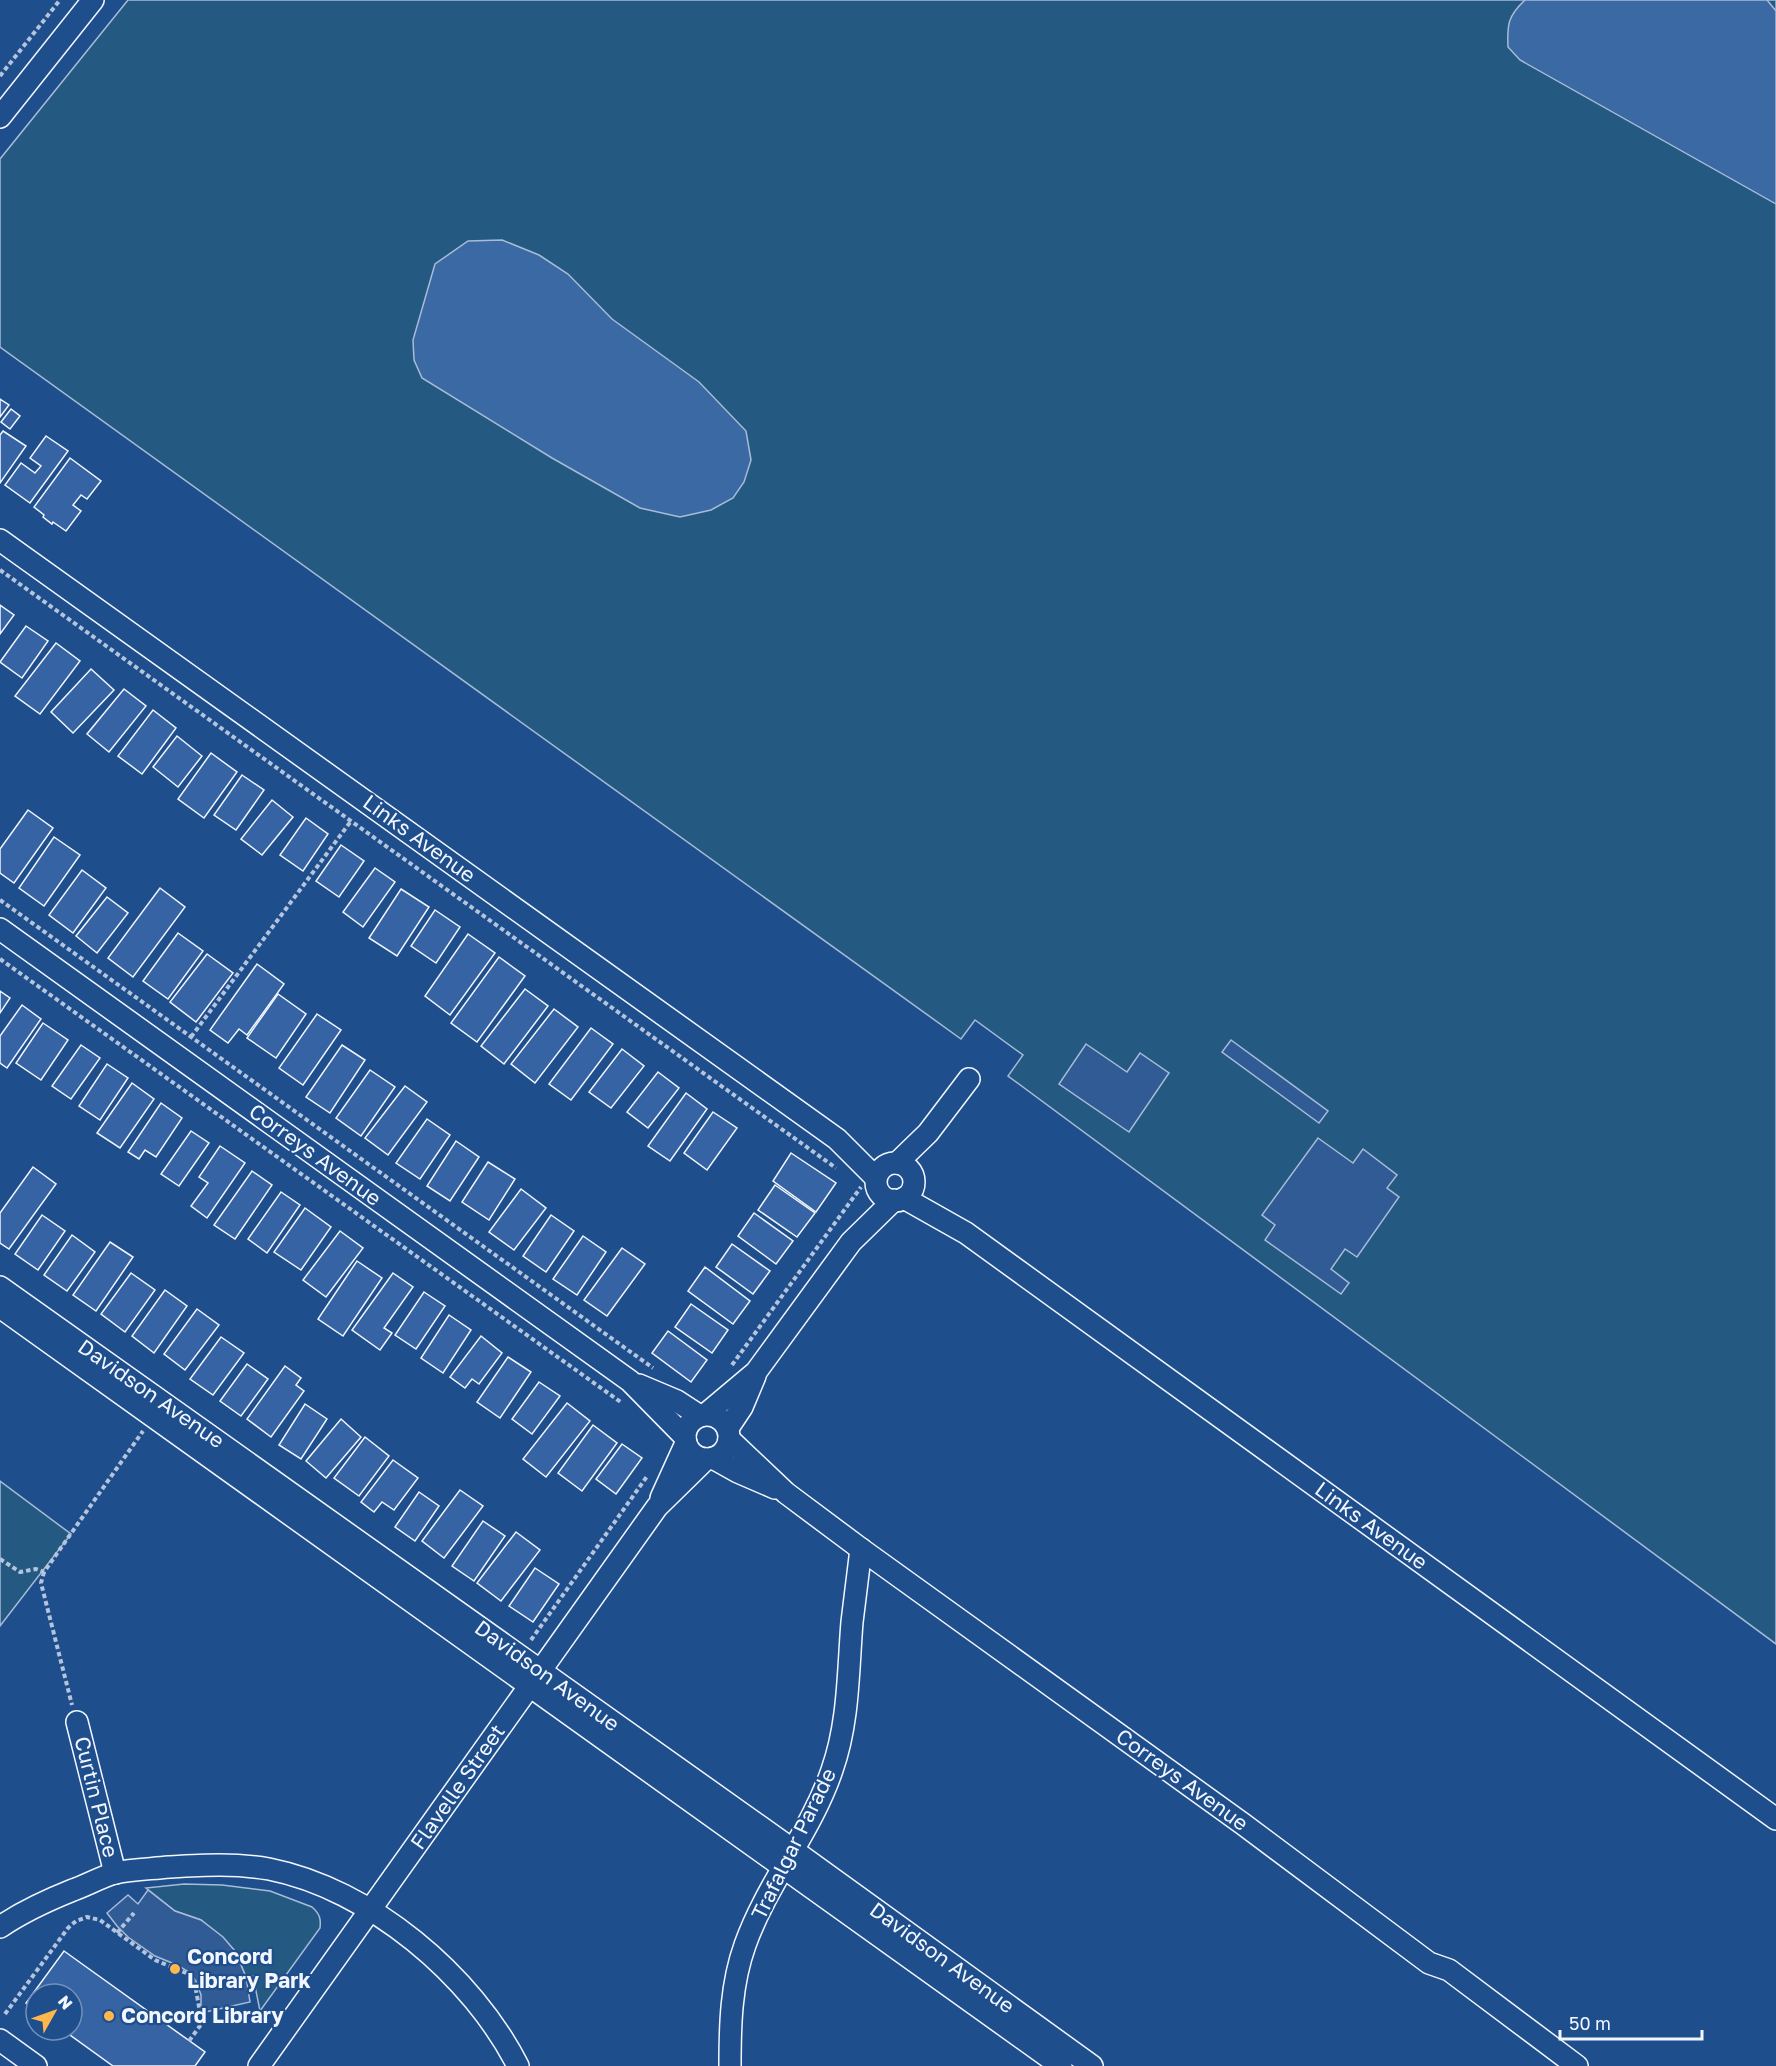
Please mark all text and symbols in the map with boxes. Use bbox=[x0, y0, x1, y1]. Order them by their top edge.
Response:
street label: Links Avenue bbox=[358, 789, 481, 888]
street label: Correys Avenue bbox=[244, 1098, 387, 1211]
street label: Davidson Avenue bbox=[73, 1333, 230, 1453]
street label: Links Avenue bbox=[1310, 1476, 1433, 1575]
street label: Davidson Avenue bbox=[470, 1614, 625, 1736]
street label: Flavelle Street bbox=[404, 1719, 510, 1854]
street label: Correys Avenue bbox=[1111, 1723, 1254, 1836]
street label: Curtin Place bbox=[69, 1734, 125, 1860]
street label: Trafalgar Parade bbox=[745, 1764, 841, 1923]
street label: Davidson Avenue bbox=[865, 1896, 1020, 2018]
place label: Concord Library Park bbox=[187, 1943, 311, 1993]
marker: Concord Library Park bbox=[168, 1962, 182, 1976]
north arrow bbox=[24, 1982, 84, 2042]
text: N bbox=[54, 1991, 77, 2013]
place label: Concord Library bbox=[121, 2002, 284, 2028]
scale bar bbox=[1560, 2003, 1702, 2041]
marker: Concord Library bbox=[102, 2009, 116, 2023]
text: 50 m bbox=[1569, 2012, 1611, 2034]

